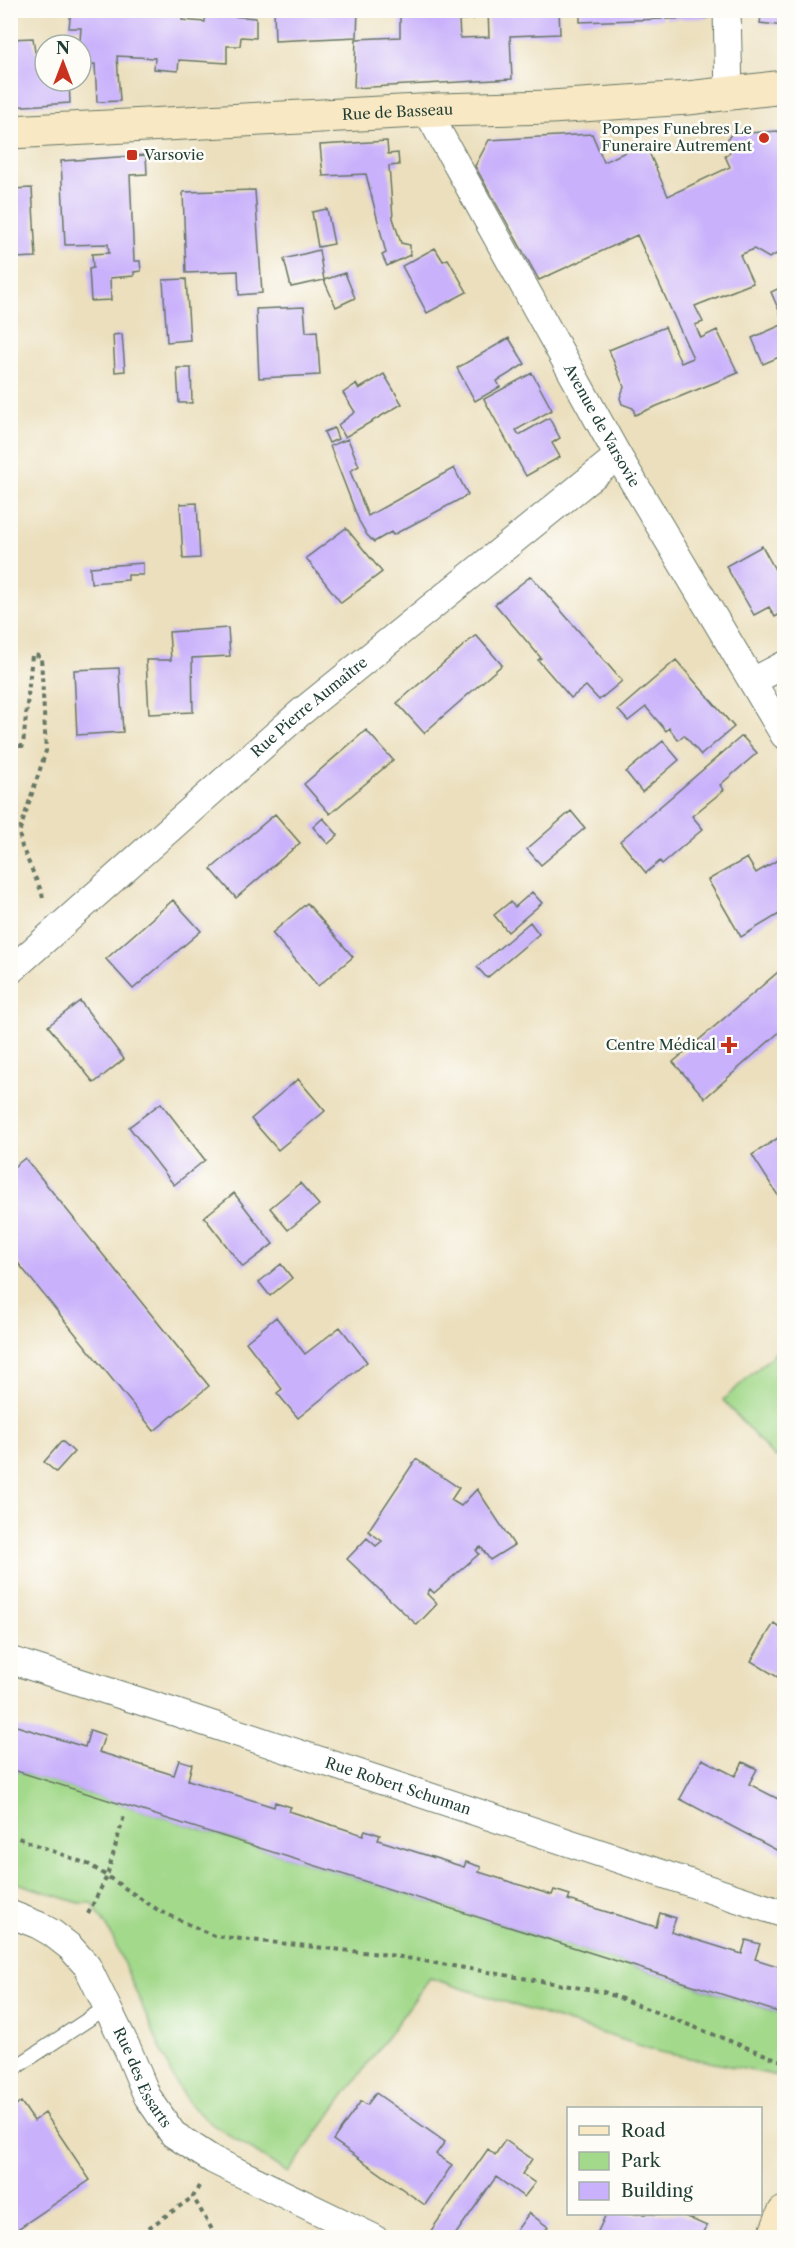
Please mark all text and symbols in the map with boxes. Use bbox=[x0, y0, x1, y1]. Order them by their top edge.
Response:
north arrow bbox=[33, 33, 93, 93]
text: N bbox=[56, 38, 70, 58]
street label: Rue de Basseau bbox=[341, 100, 453, 124]
place label: Pompes Funebres Le Funeraire Autrement bbox=[602, 119, 753, 155]
marker: Pompes Funebres Le Funeraire Autrement bbox=[757, 131, 771, 145]
place label: Varsovie bbox=[143, 145, 204, 164]
marker: Varsovie bbox=[125, 148, 139, 162]
street label: Avenue de Varsovie bbox=[559, 360, 644, 491]
street label: Rue Pierre Aumaître bbox=[247, 652, 371, 761]
place label: Centre Médical bbox=[606, 1035, 717, 1054]
marker: Centre Médical bbox=[720, 1036, 738, 1054]
street label: Rue Robert Schuman bbox=[323, 1753, 474, 1819]
street label: Rue des Essarts bbox=[109, 2024, 176, 2131]
legend bbox=[567, 2107, 762, 2215]
text: Road bbox=[621, 2120, 666, 2142]
text: Park bbox=[621, 2150, 662, 2172]
text: Building bbox=[621, 2180, 693, 2202]

